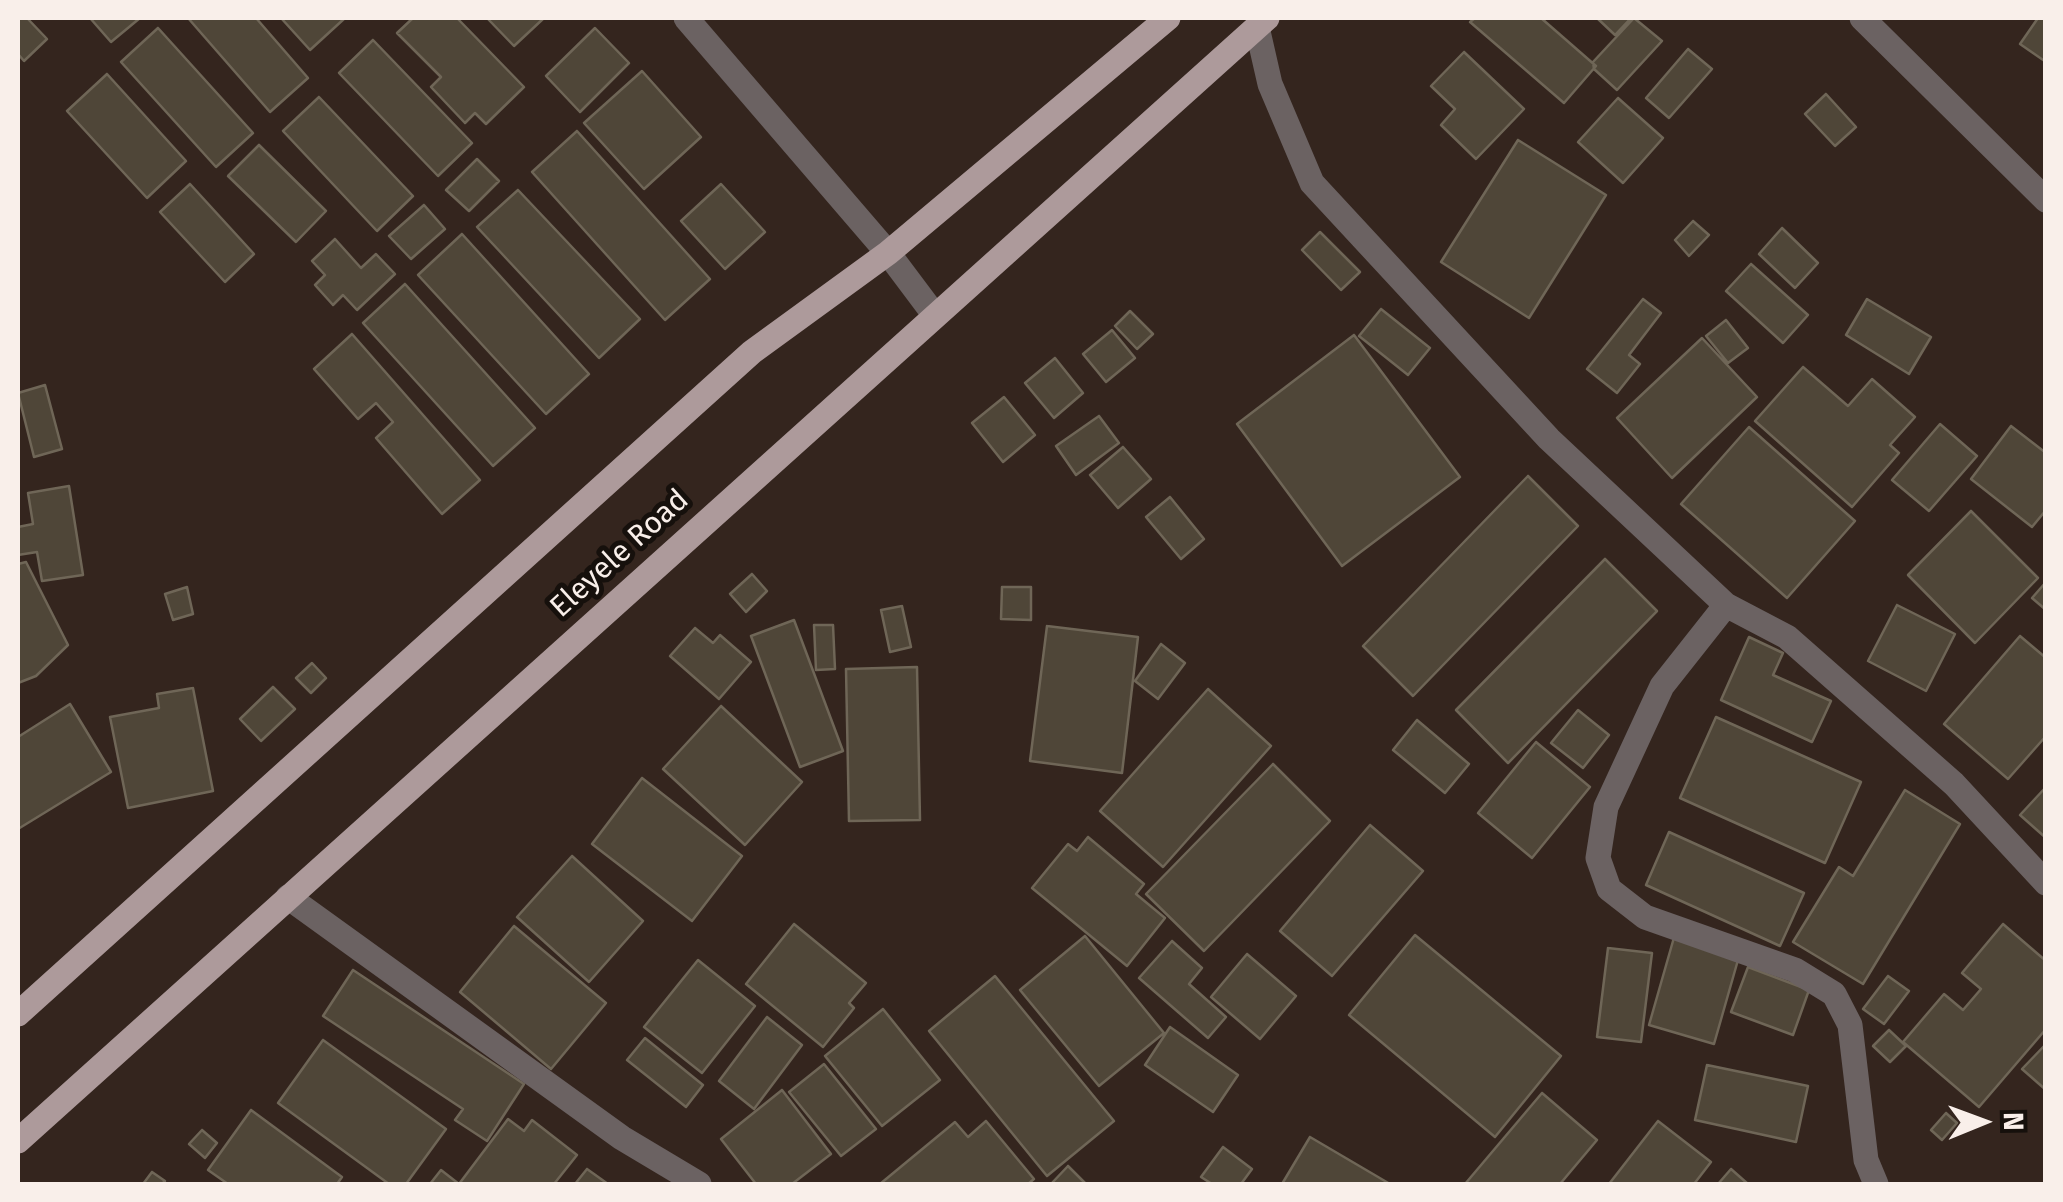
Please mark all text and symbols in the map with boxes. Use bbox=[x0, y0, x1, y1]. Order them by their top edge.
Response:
street label: Eleyele Road bbox=[543, 482, 697, 626]
north arrow bbox=[1933, 1072, 2033, 1172]
text: N bbox=[1997, 1112, 2030, 1131]

